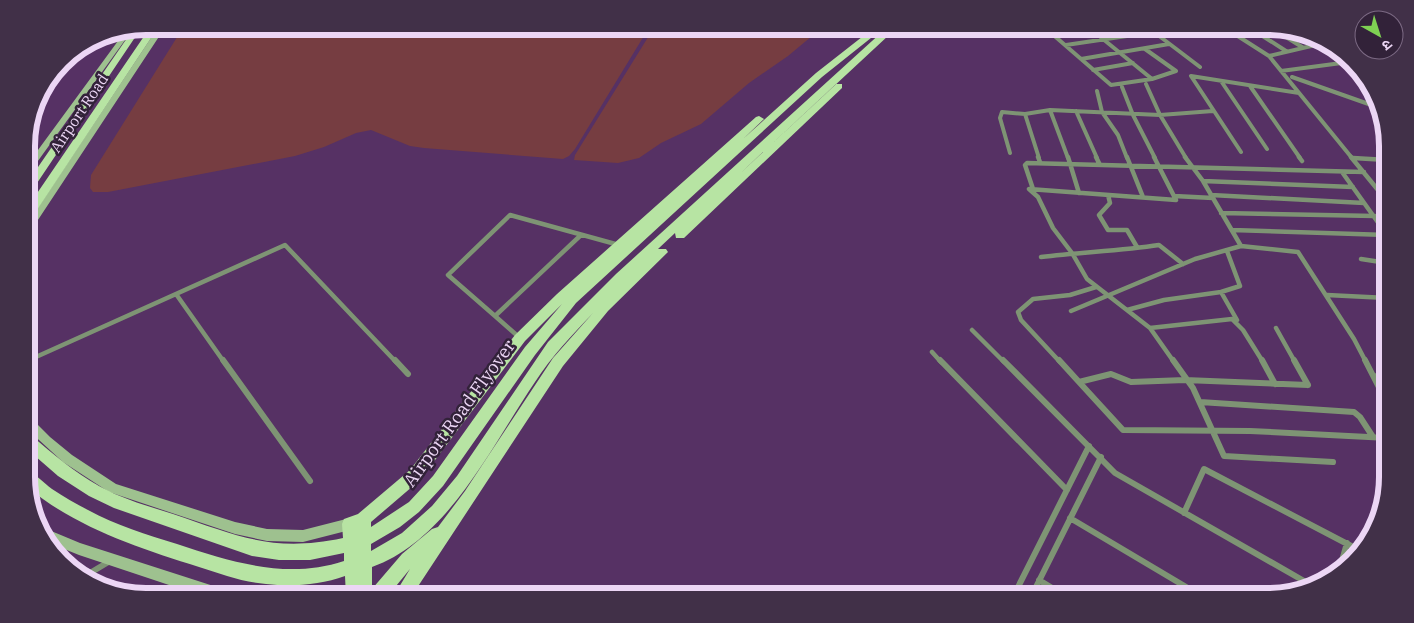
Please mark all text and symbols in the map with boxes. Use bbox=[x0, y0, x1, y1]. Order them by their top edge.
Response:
north arrow bbox=[1354, 10, 1404, 60]
text: उ bbox=[1378, 36, 1396, 55]
street label: Airport Road bbox=[46, 70, 112, 156]
street label: Airport Road Flyover bbox=[398, 335, 520, 491]

